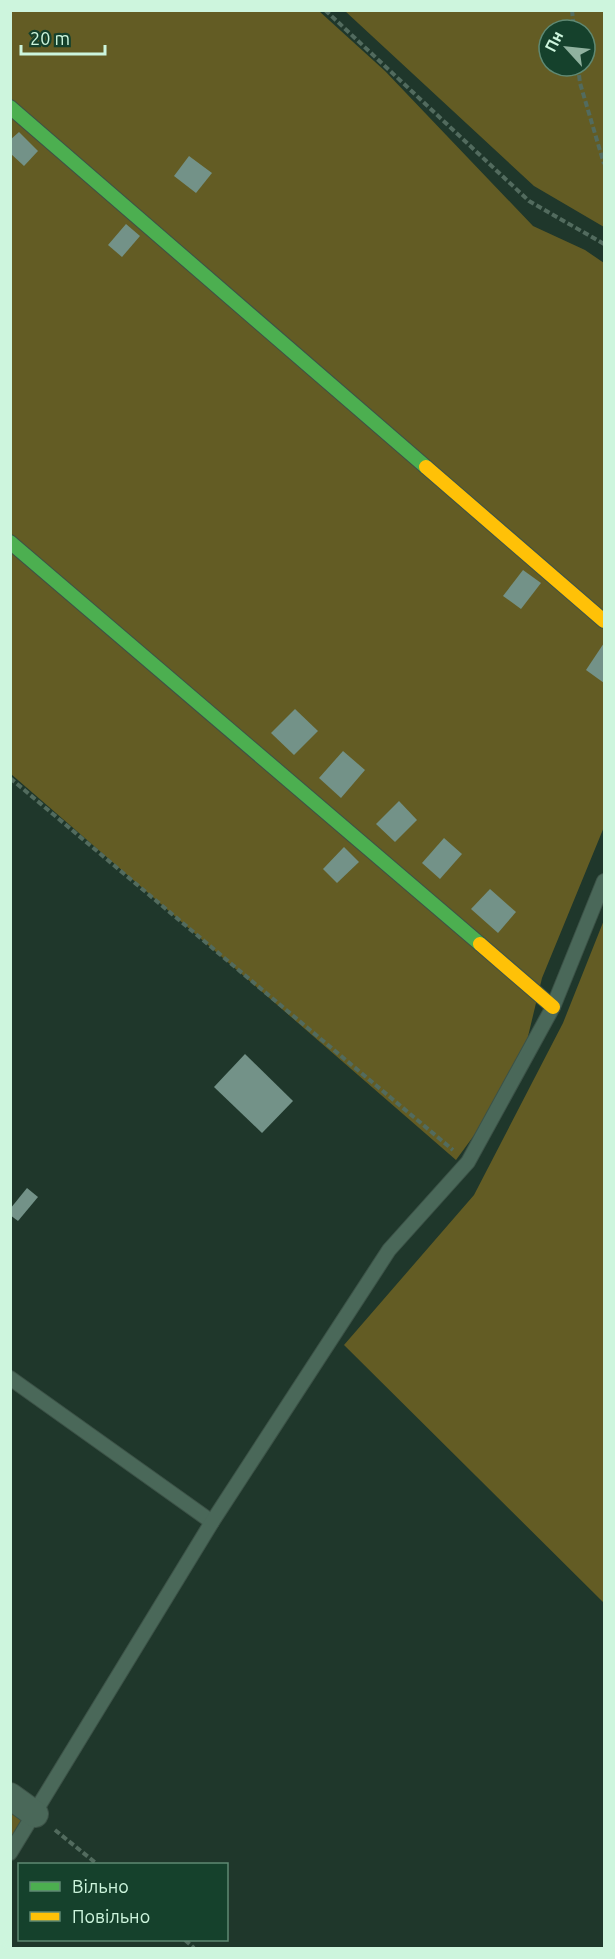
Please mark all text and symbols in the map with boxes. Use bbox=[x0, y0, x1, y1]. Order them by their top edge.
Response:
scale bar bbox=[21, 18, 105, 56]
north arrow bbox=[537, 18, 597, 78]
text: 20 m bbox=[30, 28, 70, 48]
text: Пн bbox=[541, 28, 566, 55]
legend bbox=[18, 1863, 228, 1941]
text: Вільно bbox=[72, 1876, 129, 1896]
text: Повільно bbox=[72, 1906, 150, 1926]

